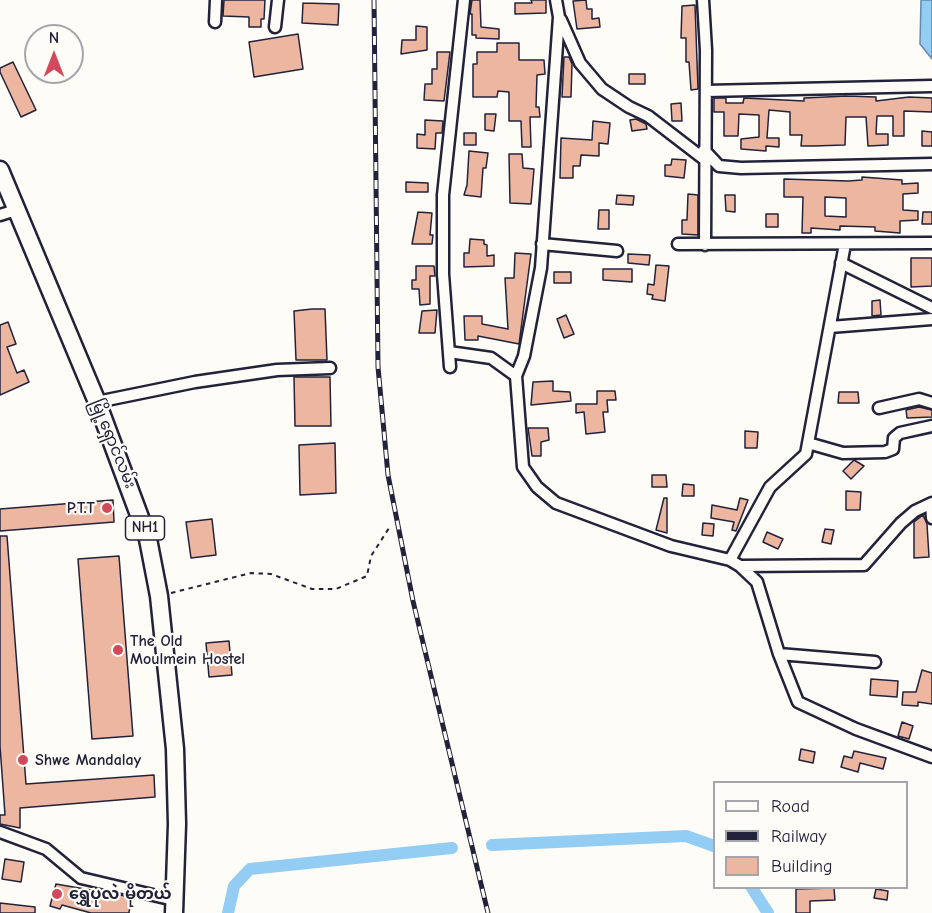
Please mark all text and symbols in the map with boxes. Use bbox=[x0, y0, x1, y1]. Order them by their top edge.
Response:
north arrow bbox=[24, 24, 84, 84]
text: N bbox=[49, 29, 59, 47]
street label: မြို့ရှောင်လမ်း bbox=[86, 396, 140, 492]
place label: P.T.T bbox=[67, 498, 95, 518]
marker: P.T.T bbox=[100, 501, 114, 515]
road number: NH1 bbox=[126, 516, 164, 540]
place label: The Old Moulmein Hostel bbox=[130, 631, 245, 669]
marker: The Old Moulmein Hostel bbox=[111, 643, 125, 657]
place label: Shwe Mandalay bbox=[35, 750, 141, 770]
marker: Shwe Mandalay bbox=[16, 753, 30, 767]
legend bbox=[713, 781, 908, 889]
text: Road bbox=[771, 796, 810, 817]
text: Railway bbox=[771, 826, 827, 847]
text: Building bbox=[771, 856, 833, 877]
place label: ရွှေပုလဲ မိုတယ် bbox=[69, 884, 172, 904]
marker: ရွှေပုလဲ မိုတယ် bbox=[50, 887, 64, 901]

